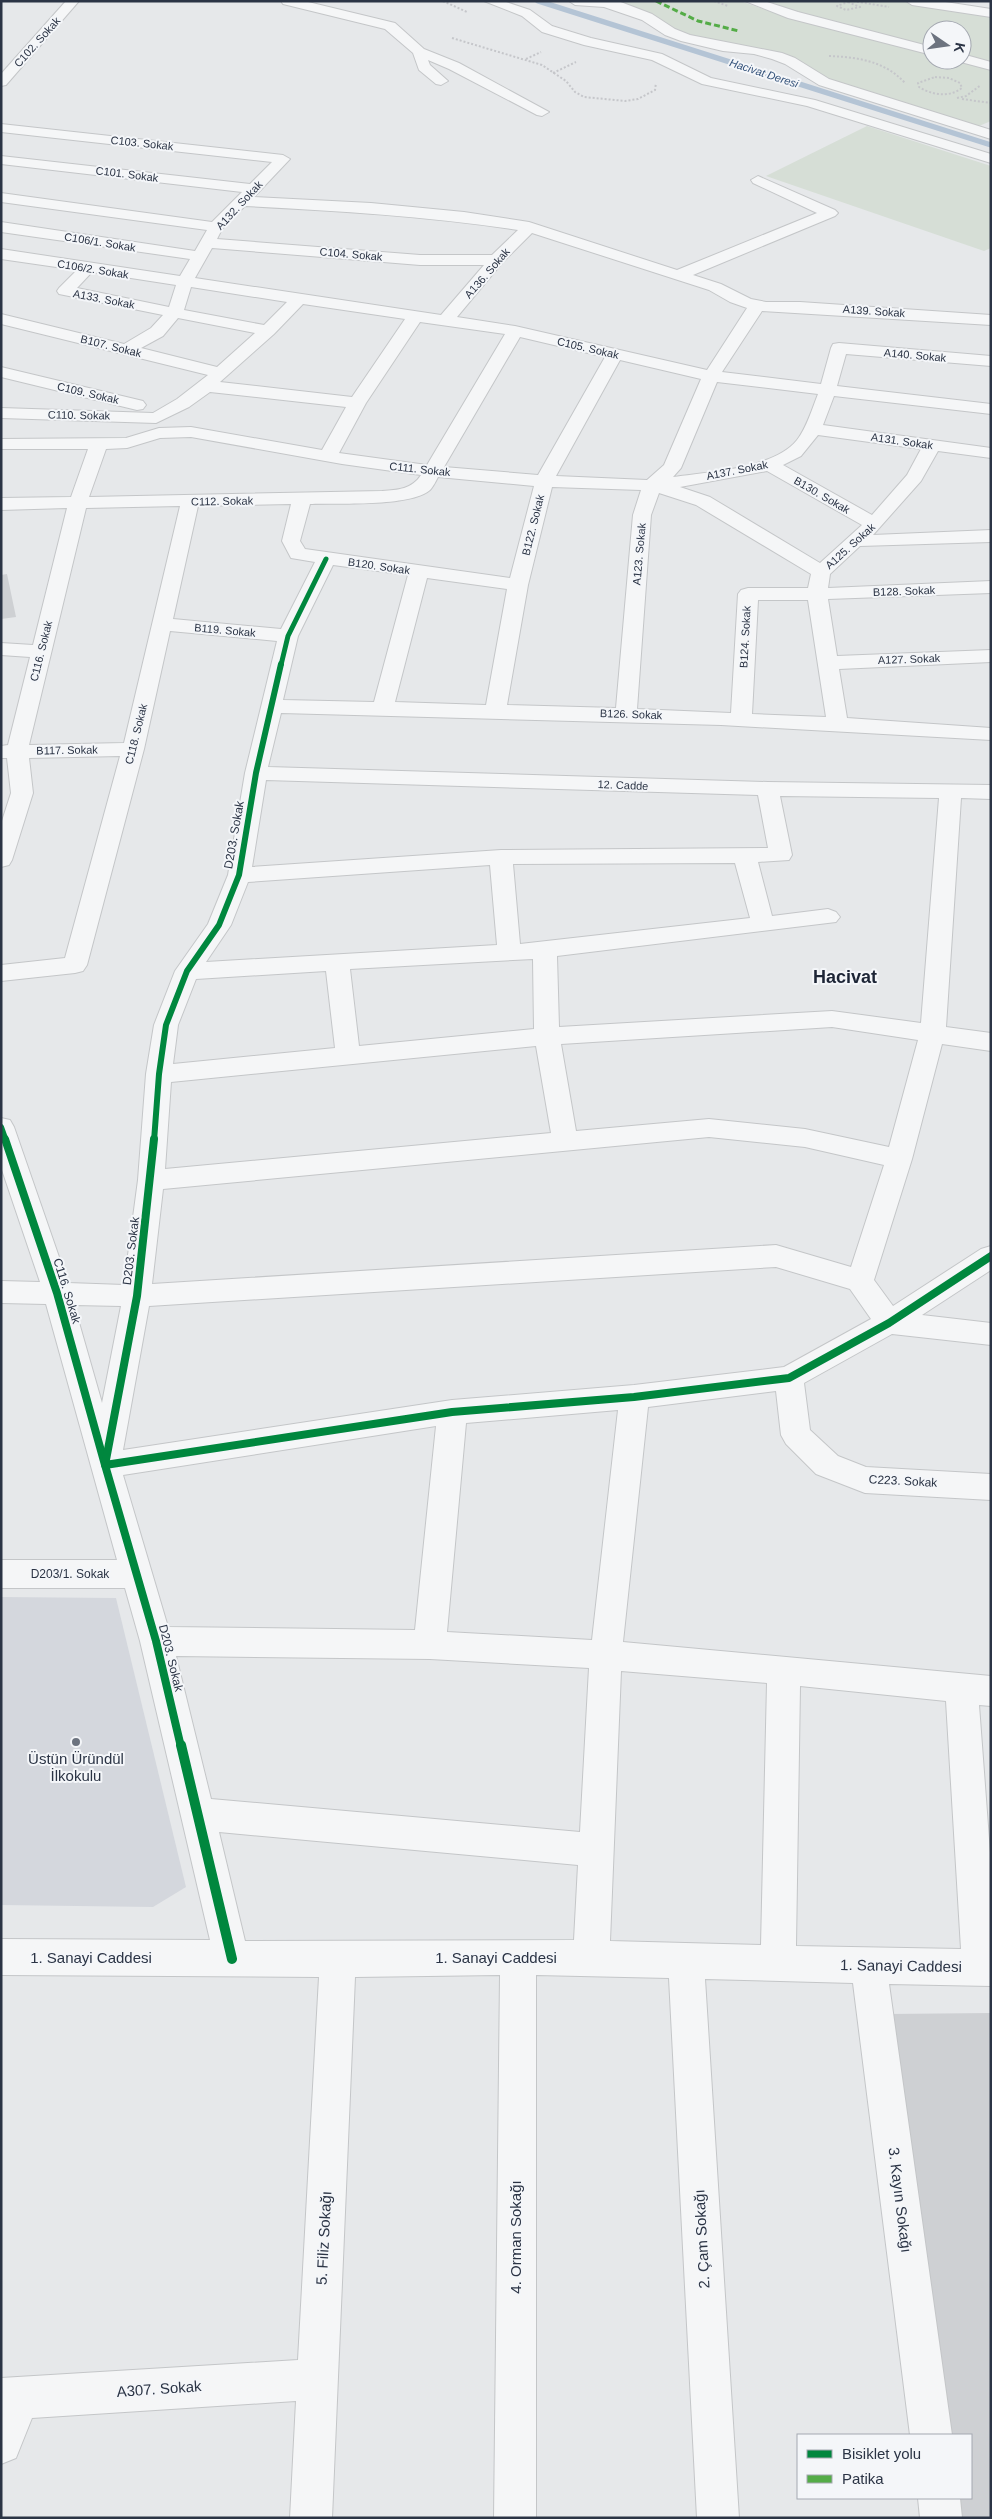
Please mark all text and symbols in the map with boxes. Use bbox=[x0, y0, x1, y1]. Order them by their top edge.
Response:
street label: C102. Sokak bbox=[11, 14, 63, 69]
north arrow bbox=[922, 20, 972, 70]
text: K bbox=[951, 41, 969, 55]
water label: Hacivat Deresi bbox=[728, 56, 800, 90]
street label: C103. Sokak bbox=[110, 134, 174, 152]
street label: C101. Sokak bbox=[95, 164, 159, 184]
street label: A132. Sokak bbox=[213, 178, 265, 232]
street label: C106/1. Sokak bbox=[63, 230, 137, 254]
street label: C104. Sokak bbox=[319, 245, 383, 263]
street label: A136. Sokak bbox=[462, 245, 512, 300]
street label: C106/2. Sokak bbox=[56, 257, 130, 281]
street label: A133. Sokak bbox=[72, 287, 136, 311]
street label: A139. Sokak bbox=[842, 303, 906, 319]
street label: B107. Sokak bbox=[79, 333, 143, 359]
street label: C105. Sokak bbox=[556, 335, 621, 361]
street label: A140. Sokak bbox=[883, 346, 947, 364]
street label: C109. Sokak bbox=[56, 380, 121, 406]
street label: C110. Sokak bbox=[48, 408, 111, 422]
street label: A131. Sokak bbox=[870, 431, 934, 451]
street label: A137. Sokak bbox=[705, 458, 769, 482]
street label: C111. Sokak bbox=[389, 460, 452, 478]
street label: B130. Sokak bbox=[792, 474, 852, 516]
street label: B122. Sokak bbox=[520, 493, 546, 557]
street label: C112. Sokak bbox=[191, 494, 254, 508]
street label: A125. Sokak bbox=[823, 520, 878, 571]
street label: A123. Sokak bbox=[630, 522, 648, 586]
street label: B120. Sokak bbox=[347, 556, 411, 576]
street label: B128. Sokak bbox=[873, 584, 936, 598]
street label: B124. Sokak bbox=[737, 605, 753, 668]
street label: C116. Sokak bbox=[28, 619, 54, 683]
street label: B119. Sokak bbox=[194, 621, 257, 639]
street label: A127. Sokak bbox=[878, 652, 941, 666]
street label: C118. Sokak bbox=[123, 702, 149, 766]
street label: B126. Sokak bbox=[600, 707, 663, 721]
street label: B117. Sokak bbox=[36, 743, 98, 757]
street label: 12. Cadde bbox=[597, 778, 649, 792]
street label: D203. Sokak bbox=[221, 799, 247, 870]
district label: Hacivat bbox=[813, 967, 877, 987]
street label: D203. Sokak bbox=[120, 1215, 142, 1286]
street label: C116. Sokak bbox=[50, 1257, 84, 1326]
street label: C223. Sokak bbox=[868, 1472, 939, 1490]
street label: D203/1. Sokak bbox=[31, 1567, 110, 1581]
street label: D203. Sokak bbox=[156, 1623, 186, 1694]
marker: Üstün Üründül İlkokulu bbox=[70, 1736, 82, 1748]
place label: Üstün Üründül İlkokulu bbox=[28, 1750, 124, 1784]
street label: 1. Sanayi Caddesi bbox=[30, 1949, 152, 1966]
street label: 1. Sanayi Caddesi bbox=[435, 1949, 557, 1966]
street label: 1. Sanayi Caddesi bbox=[840, 1956, 962, 1975]
street label: 3. Kayın Sokağı bbox=[886, 2146, 915, 2254]
street label: 4. Orman Sokağı bbox=[507, 2180, 524, 2294]
street label: 2. Çam Sokağı bbox=[690, 2189, 713, 2289]
street label: 5. Filiz Sokağı bbox=[313, 2190, 334, 2285]
street label: A307. Sokak bbox=[116, 2377, 202, 2400]
legend bbox=[797, 2434, 972, 2499]
text: Bisiklet yolu bbox=[842, 2445, 921, 2462]
text: Patika bbox=[842, 2470, 884, 2487]

